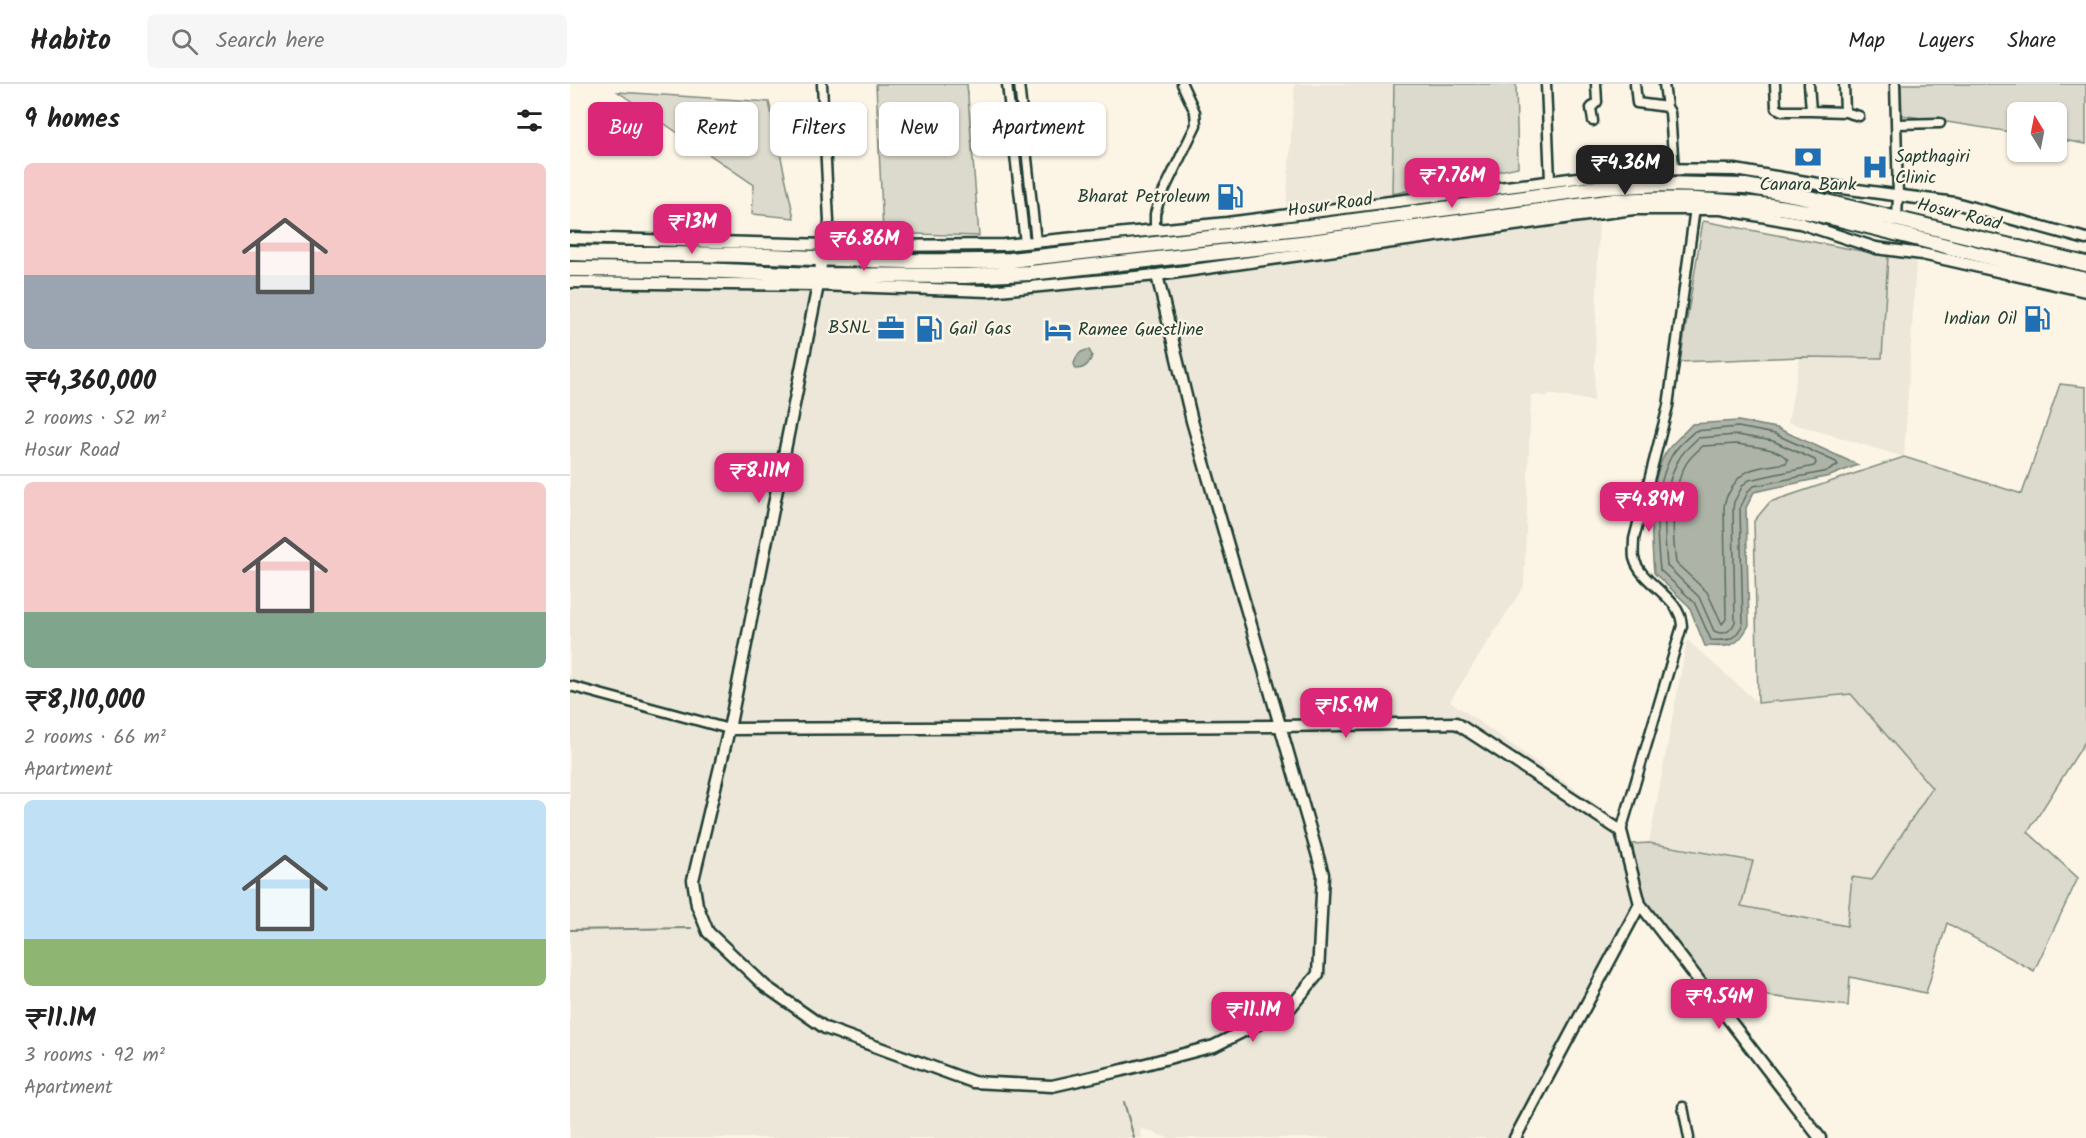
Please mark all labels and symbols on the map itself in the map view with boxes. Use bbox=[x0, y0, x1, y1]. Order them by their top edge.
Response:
north arrow bbox=[2007, 102, 2067, 162]
bank icon: Canara Bank bbox=[1793, 142, 1823, 172]
place label: Sapthagiri Clinic bbox=[1895, 143, 1970, 193]
pin: ₹4.36M bbox=[1576, 145, 1674, 196]
hospital icon: Sapthagiri Clinic bbox=[1860, 152, 1890, 182]
pin: ₹7.76M bbox=[1403, 158, 1501, 209]
place label: Canara Bank bbox=[1760, 171, 1857, 200]
fuel station icon: Bharat Petroleum bbox=[1215, 182, 1245, 212]
place label: Bharat Petroleum bbox=[1077, 183, 1210, 212]
street label: Hosur Road bbox=[1285, 186, 1376, 226]
street label: Hosur Road bbox=[1914, 191, 2005, 240]
pin: ₹13M bbox=[656, 204, 728, 255]
pin: ₹6.86M bbox=[815, 221, 913, 272]
fuel station icon: Indian Oil bbox=[2022, 304, 2052, 334]
place label: Indian Oil bbox=[1944, 305, 2018, 334]
office icon: BSNL bbox=[876, 313, 906, 343]
place label: BSNL bbox=[828, 314, 871, 343]
fuel station icon: Gail Gas bbox=[914, 314, 944, 344]
place label: Gail Gas bbox=[949, 315, 1012, 344]
hotel icon: Ramee Guestline bbox=[1043, 315, 1073, 345]
place label: Ramee Guestline bbox=[1078, 316, 1203, 345]
pin: ₹8.11M bbox=[710, 453, 808, 504]
pin: ₹4.89M bbox=[1600, 482, 1698, 533]
pin: ₹15.9M bbox=[1297, 688, 1395, 739]
pin: ₹9.54M bbox=[1670, 979, 1768, 1030]
pin: ₹11.1M bbox=[1204, 992, 1302, 1043]

